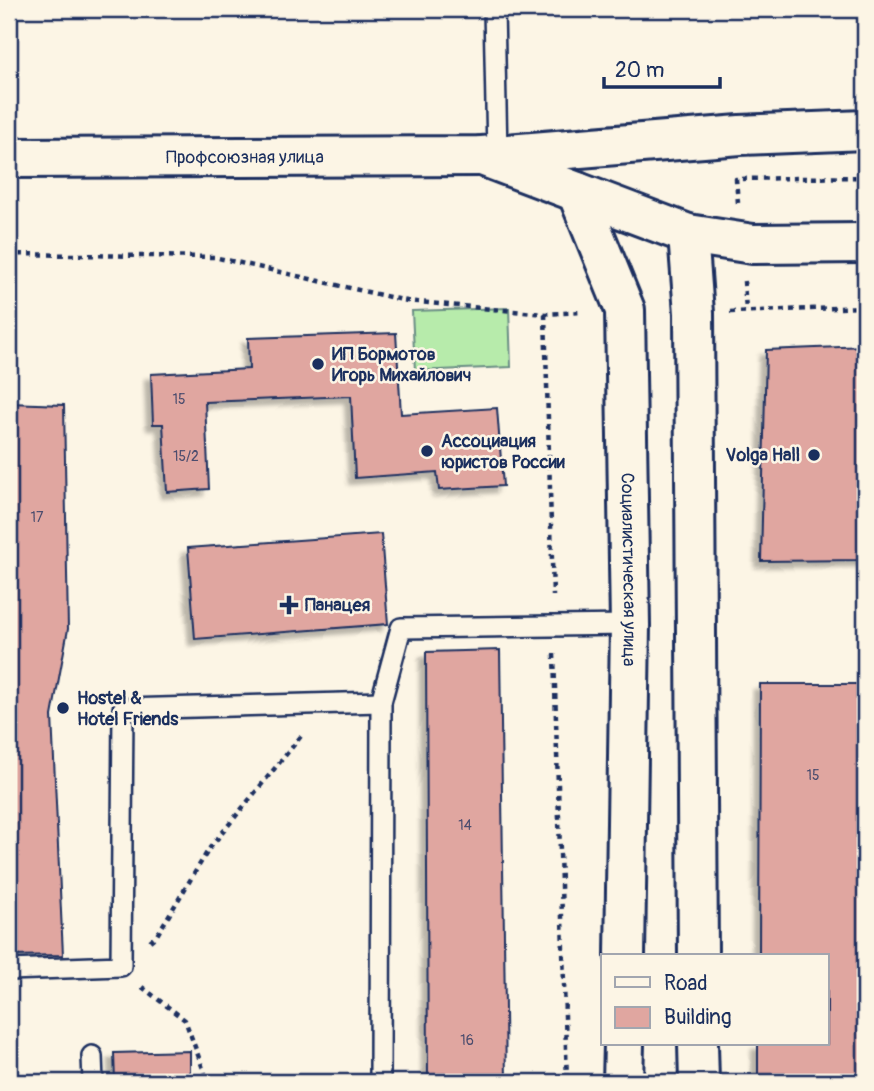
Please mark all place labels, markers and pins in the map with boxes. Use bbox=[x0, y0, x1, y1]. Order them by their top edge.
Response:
place label: ИП Бормотов Игорь Михайлович bbox=[332, 343, 471, 387]
marker: ИП Бормотов Игорь Михайлович bbox=[310, 356, 326, 372]
place label: Ассоциация юристов России bbox=[441, 430, 565, 474]
marker: Ассоциация юристов России bbox=[419, 443, 435, 459]
place label: Volga Hall bbox=[726, 444, 800, 467]
marker: Volga Hall bbox=[806, 447, 822, 463]
place label: Панацея bbox=[305, 594, 370, 617]
marker: Панацея bbox=[279, 595, 299, 615]
place label: Hostel & Hotel Friends bbox=[77, 687, 179, 731]
marker: Hostel & Hotel Friends bbox=[55, 700, 71, 716]

